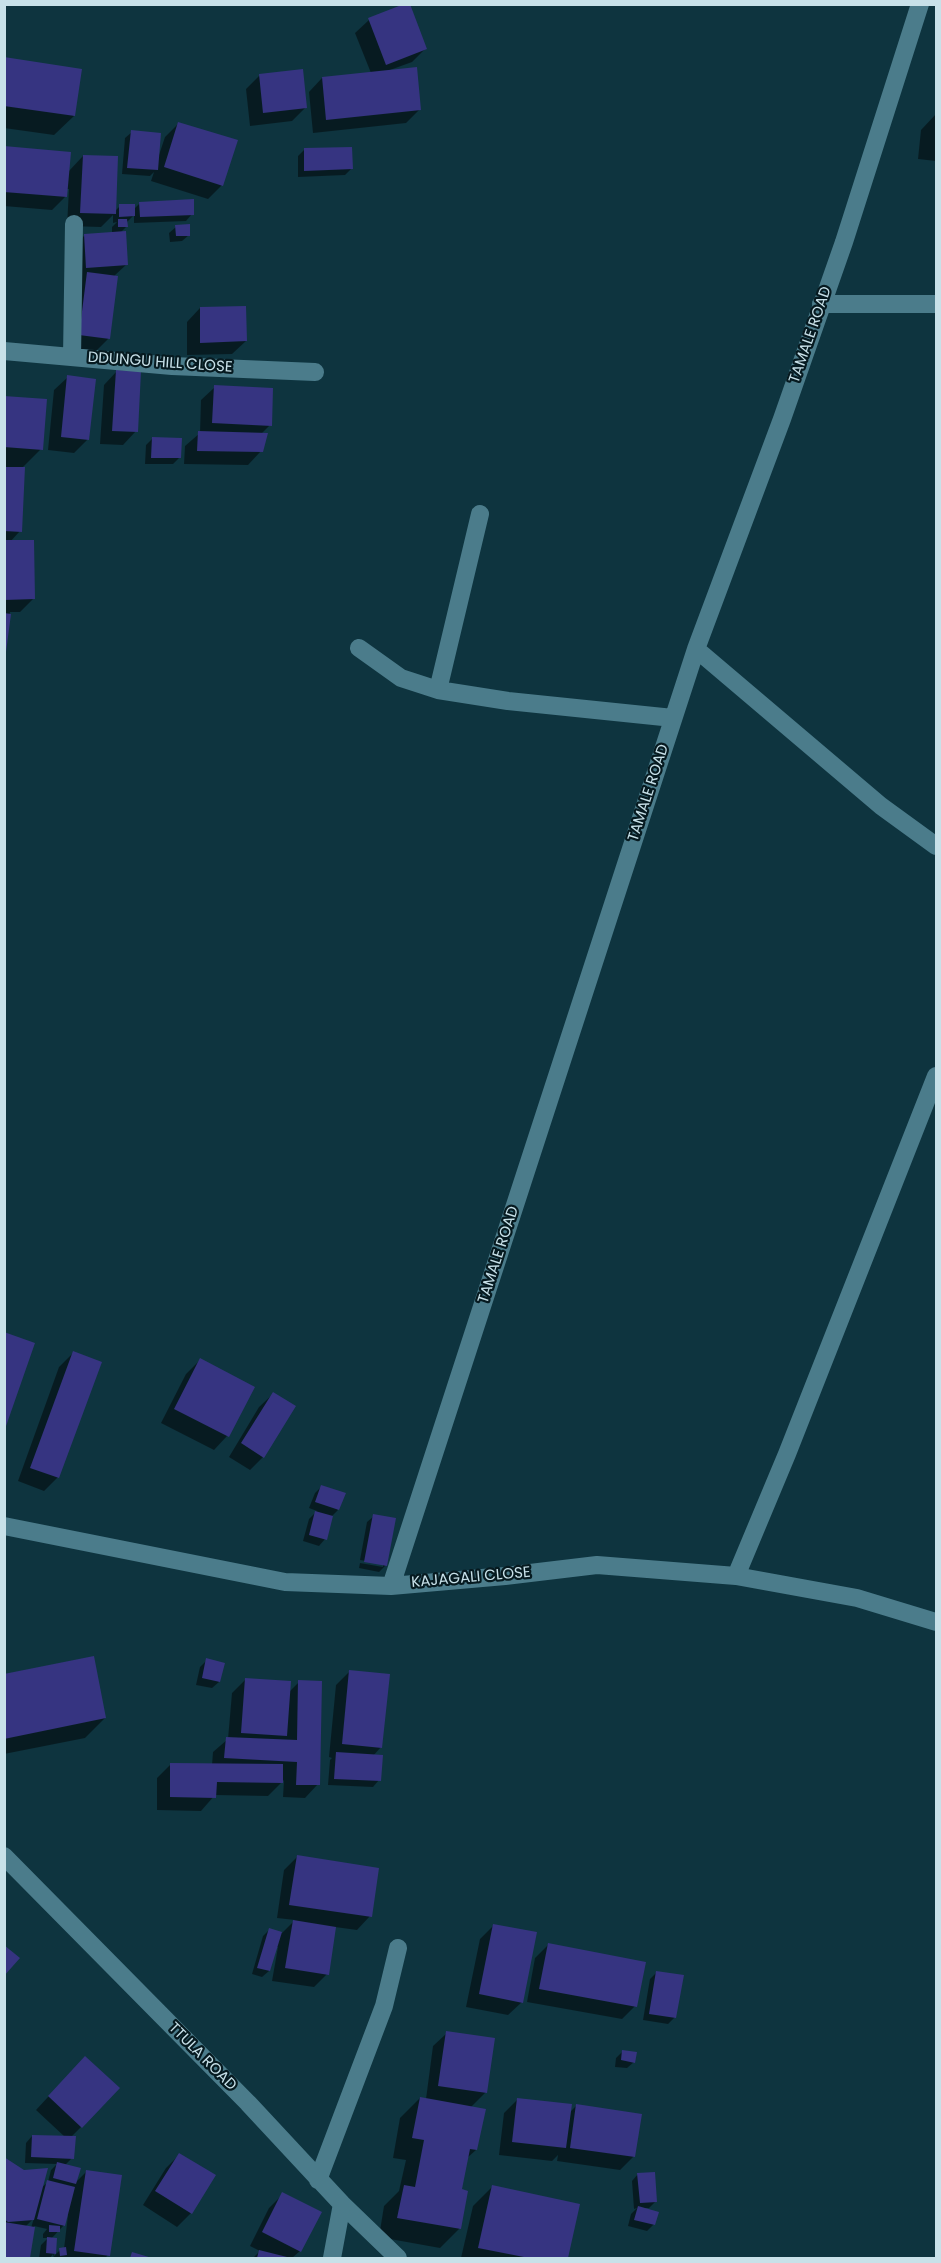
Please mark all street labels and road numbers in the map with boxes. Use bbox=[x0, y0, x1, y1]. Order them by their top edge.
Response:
street label: TAMALE ROAD bbox=[786, 284, 836, 386]
street label: DDUNGU HILL CLOSE bbox=[87, 349, 233, 377]
street label: TAMALE ROAD bbox=[625, 742, 673, 844]
street label: TAMALE ROAD bbox=[475, 1204, 523, 1306]
street label: KAJAGALI CLOSE bbox=[411, 1564, 531, 1592]
street label: TTULA ROAD bbox=[164, 2019, 240, 2095]

